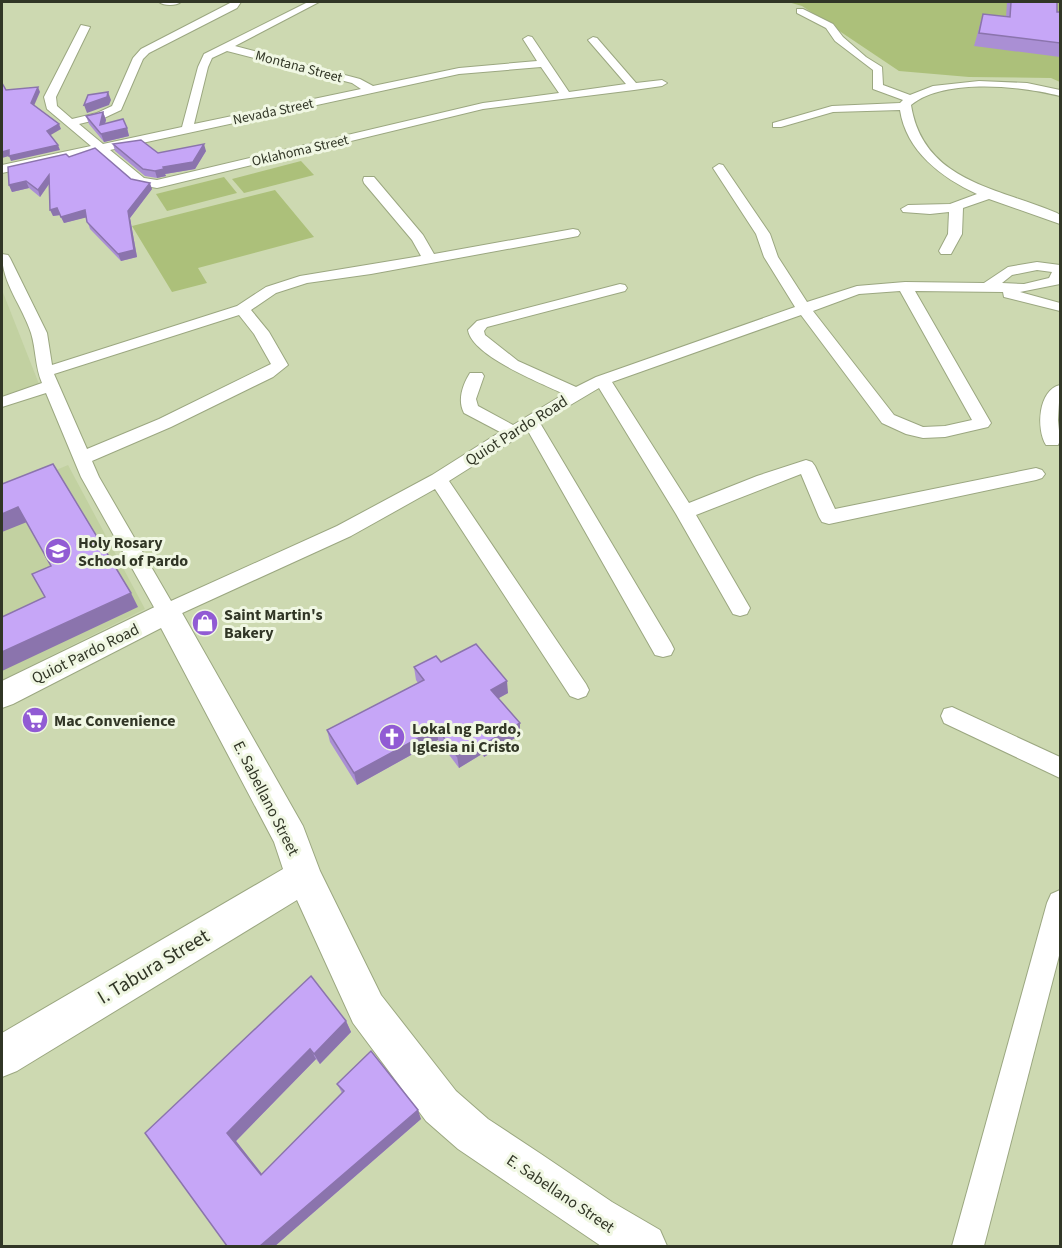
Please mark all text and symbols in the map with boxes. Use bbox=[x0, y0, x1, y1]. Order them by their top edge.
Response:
street label: Montana Street bbox=[253, 46, 345, 88]
street label: Nevada Street bbox=[231, 94, 316, 130]
street label: Oklahoma Street bbox=[250, 130, 351, 172]
street label: Quiot Pardo Road bbox=[461, 390, 572, 471]
place label: Holy Rosary School of Pardo bbox=[78, 532, 188, 572]
school or university icon: Holy Rosary School of Pardo bbox=[43, 536, 73, 566]
place label: Saint Martin's Bakery bbox=[224, 604, 322, 644]
shop icon: Saint Martin's Bakery bbox=[190, 608, 220, 638]
street label: Quiot Pardo Road bbox=[28, 618, 143, 689]
supermarket icon: Mac Convenience bbox=[20, 705, 50, 735]
place label: Mac Convenience bbox=[54, 710, 176, 732]
place label: Lokal ng Pardo, Iglesia ni Cristo bbox=[412, 718, 521, 758]
church icon: Lokal ng Pardo, Iglesia ni Cristo bbox=[377, 722, 407, 752]
street label: E. Sabellano Street bbox=[228, 737, 305, 860]
street label: I. Tabura Street bbox=[92, 922, 215, 1011]
street label: E. Sabellano Street bbox=[502, 1149, 619, 1238]

